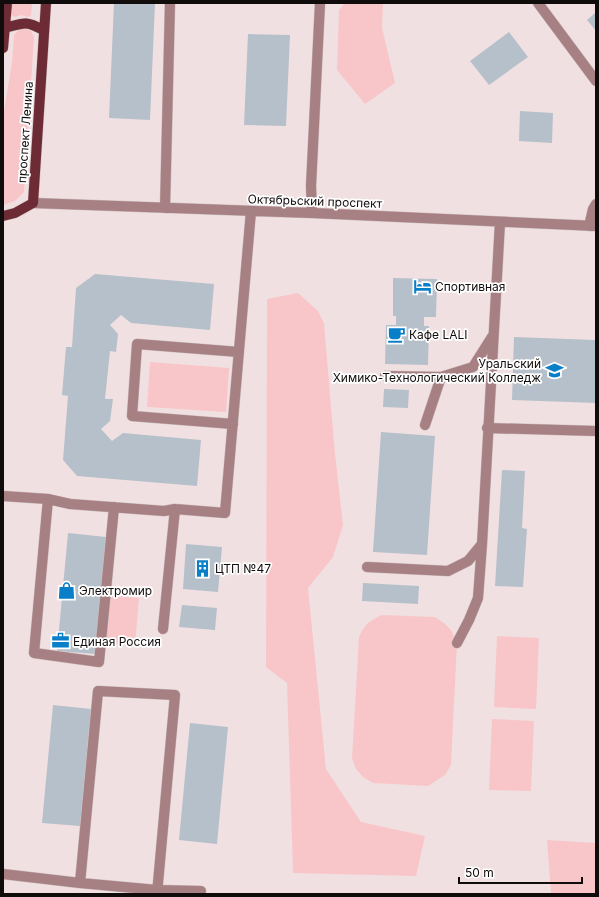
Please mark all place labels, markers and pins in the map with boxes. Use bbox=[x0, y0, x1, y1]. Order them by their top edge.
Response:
hotel icon: Спортивная bbox=[412, 276, 432, 296]
place label: Спортивная bbox=[435, 279, 506, 294]
cafe icon: Кафе LALI bbox=[386, 324, 406, 344]
place label: Кафе LALI bbox=[409, 327, 468, 342]
place label: Уральский Химико-Технологический Колледж bbox=[333, 356, 541, 385]
school or university icon: Уральский Химико-Технологический Колледж bbox=[544, 360, 564, 380]
building icon: ЦТП №47 bbox=[192, 558, 212, 578]
place label: ЦТП №47 bbox=[215, 561, 271, 576]
shop icon: Электромир bbox=[56, 580, 76, 600]
place label: Электромир bbox=[79, 583, 152, 598]
office icon: Единая Россия bbox=[50, 631, 70, 651]
place label: Единая Россия bbox=[73, 634, 161, 649]

